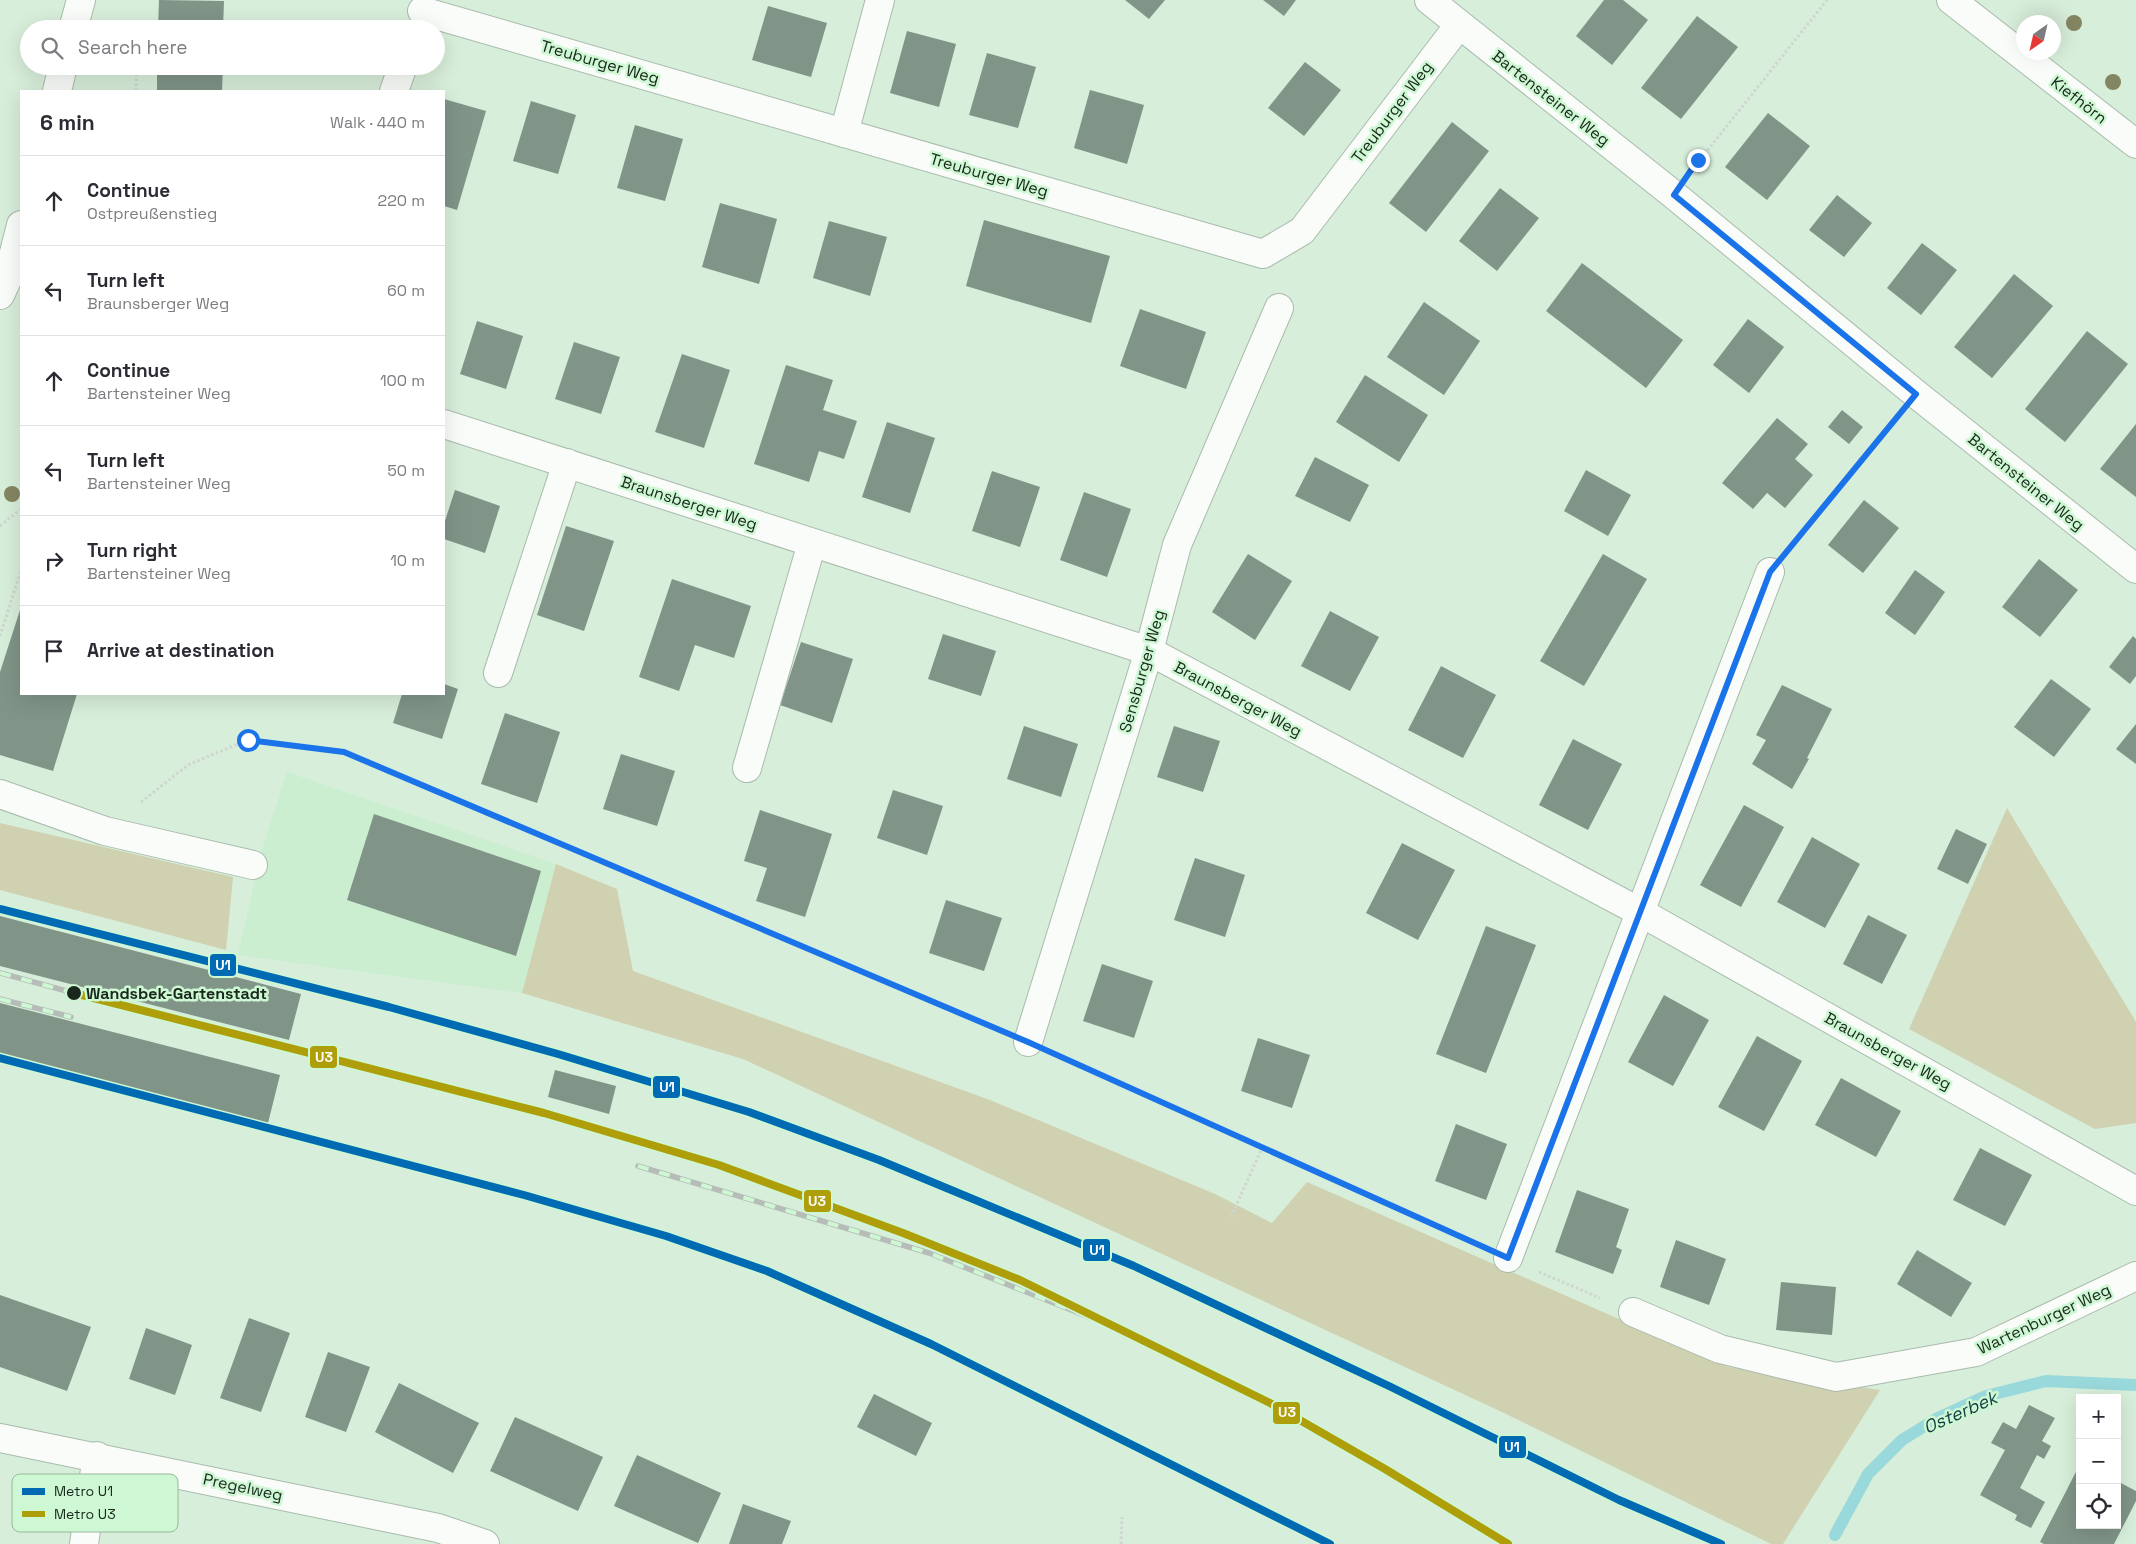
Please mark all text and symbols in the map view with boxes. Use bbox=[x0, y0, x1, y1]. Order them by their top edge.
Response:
north arrow bbox=[2016, 15, 2061, 60]
search box bbox=[20, 20, 445, 75]
icon: search bbox=[38, 34, 66, 62]
text: Search here bbox=[78, 35, 188, 60]
street label: Treuburger Weg bbox=[538, 35, 662, 89]
street label: Bartensteiner Weg bbox=[1488, 45, 1614, 151]
street label: Treuburger Weg bbox=[1347, 57, 1437, 167]
street label: Kiefhörn bbox=[2047, 72, 2111, 128]
text: 6 min bbox=[40, 109, 95, 136]
text: Walk · 440 m bbox=[330, 112, 425, 133]
street label: Treuburger Weg bbox=[927, 148, 1051, 202]
route end bbox=[1687, 149, 1710, 172]
text: Continue bbox=[87, 178, 170, 203]
icon: ahead bbox=[40, 187, 68, 215]
text: 220 m bbox=[378, 190, 425, 211]
text: Ostpreußenstieg bbox=[87, 203, 217, 224]
text: Turn left bbox=[87, 268, 165, 293]
icon: left bbox=[40, 277, 68, 305]
text: 60 m bbox=[387, 280, 425, 301]
text: Braunsberger Weg bbox=[87, 293, 229, 314]
text: Continue bbox=[87, 358, 170, 383]
icon: ahead bbox=[40, 367, 68, 395]
text: 100 m bbox=[380, 370, 425, 391]
text: Bartensteiner Weg bbox=[87, 383, 231, 404]
street label: Bartensteiner Weg bbox=[1964, 429, 2088, 535]
text: Turn left bbox=[87, 448, 165, 473]
icon: left bbox=[40, 457, 68, 485]
text: 50 m bbox=[387, 460, 425, 481]
street label: Braunsberger Weg bbox=[618, 471, 760, 535]
text: Bartensteiner Weg bbox=[87, 473, 231, 494]
text: Turn right bbox=[87, 538, 177, 563]
icon: right bbox=[40, 547, 68, 575]
text: 10 m bbox=[390, 550, 425, 571]
text: Bartensteiner Weg bbox=[87, 563, 231, 584]
street label: Sensburger Weg bbox=[1114, 607, 1170, 735]
icon: arrive bbox=[40, 637, 68, 665]
text: Arrive at destination bbox=[87, 638, 275, 663]
street label: Braunsberger Weg bbox=[1170, 656, 1306, 742]
route start bbox=[237, 729, 260, 752]
line badge: U1 bbox=[209, 953, 237, 977]
text: U1 bbox=[215, 956, 231, 974]
place label: Wandsbek-Gartenstadt bbox=[86, 983, 267, 1004]
marker: Wandsbek-Gartenstadt bbox=[65, 984, 83, 1002]
street label: Braunsberger Weg bbox=[1821, 1007, 1955, 1095]
line badge: U3 bbox=[309, 1045, 338, 1069]
text: U3 bbox=[315, 1048, 333, 1066]
line badge: U1 bbox=[652, 1075, 681, 1099]
text: U1 bbox=[659, 1078, 675, 1096]
line badge: U3 bbox=[803, 1189, 832, 1213]
text: U3 bbox=[808, 1192, 826, 1210]
line badge: U1 bbox=[1082, 1238, 1111, 1262]
text: U1 bbox=[1089, 1241, 1105, 1259]
street label: Wartenburger Weg bbox=[1974, 1279, 2114, 1359]
water label: Osterbek bbox=[1919, 1385, 2003, 1439]
map controls bbox=[2076, 1394, 2121, 1529]
button: + bbox=[2076, 1394, 2121, 1439]
line badge: U3 bbox=[1272, 1401, 1301, 1425]
text: U3 bbox=[1278, 1403, 1296, 1421]
line badge: U1 bbox=[1498, 1435, 1527, 1459]
text: U1 bbox=[1504, 1438, 1520, 1456]
button: − bbox=[2076, 1439, 2121, 1484]
street label: Pregelweg bbox=[201, 1468, 285, 1506]
legend bbox=[12, 1474, 178, 1532]
text: Metro U1 bbox=[54, 1482, 113, 1500]
button: locate bbox=[2076, 1484, 2121, 1529]
text: Metro U3 bbox=[54, 1505, 116, 1523]

